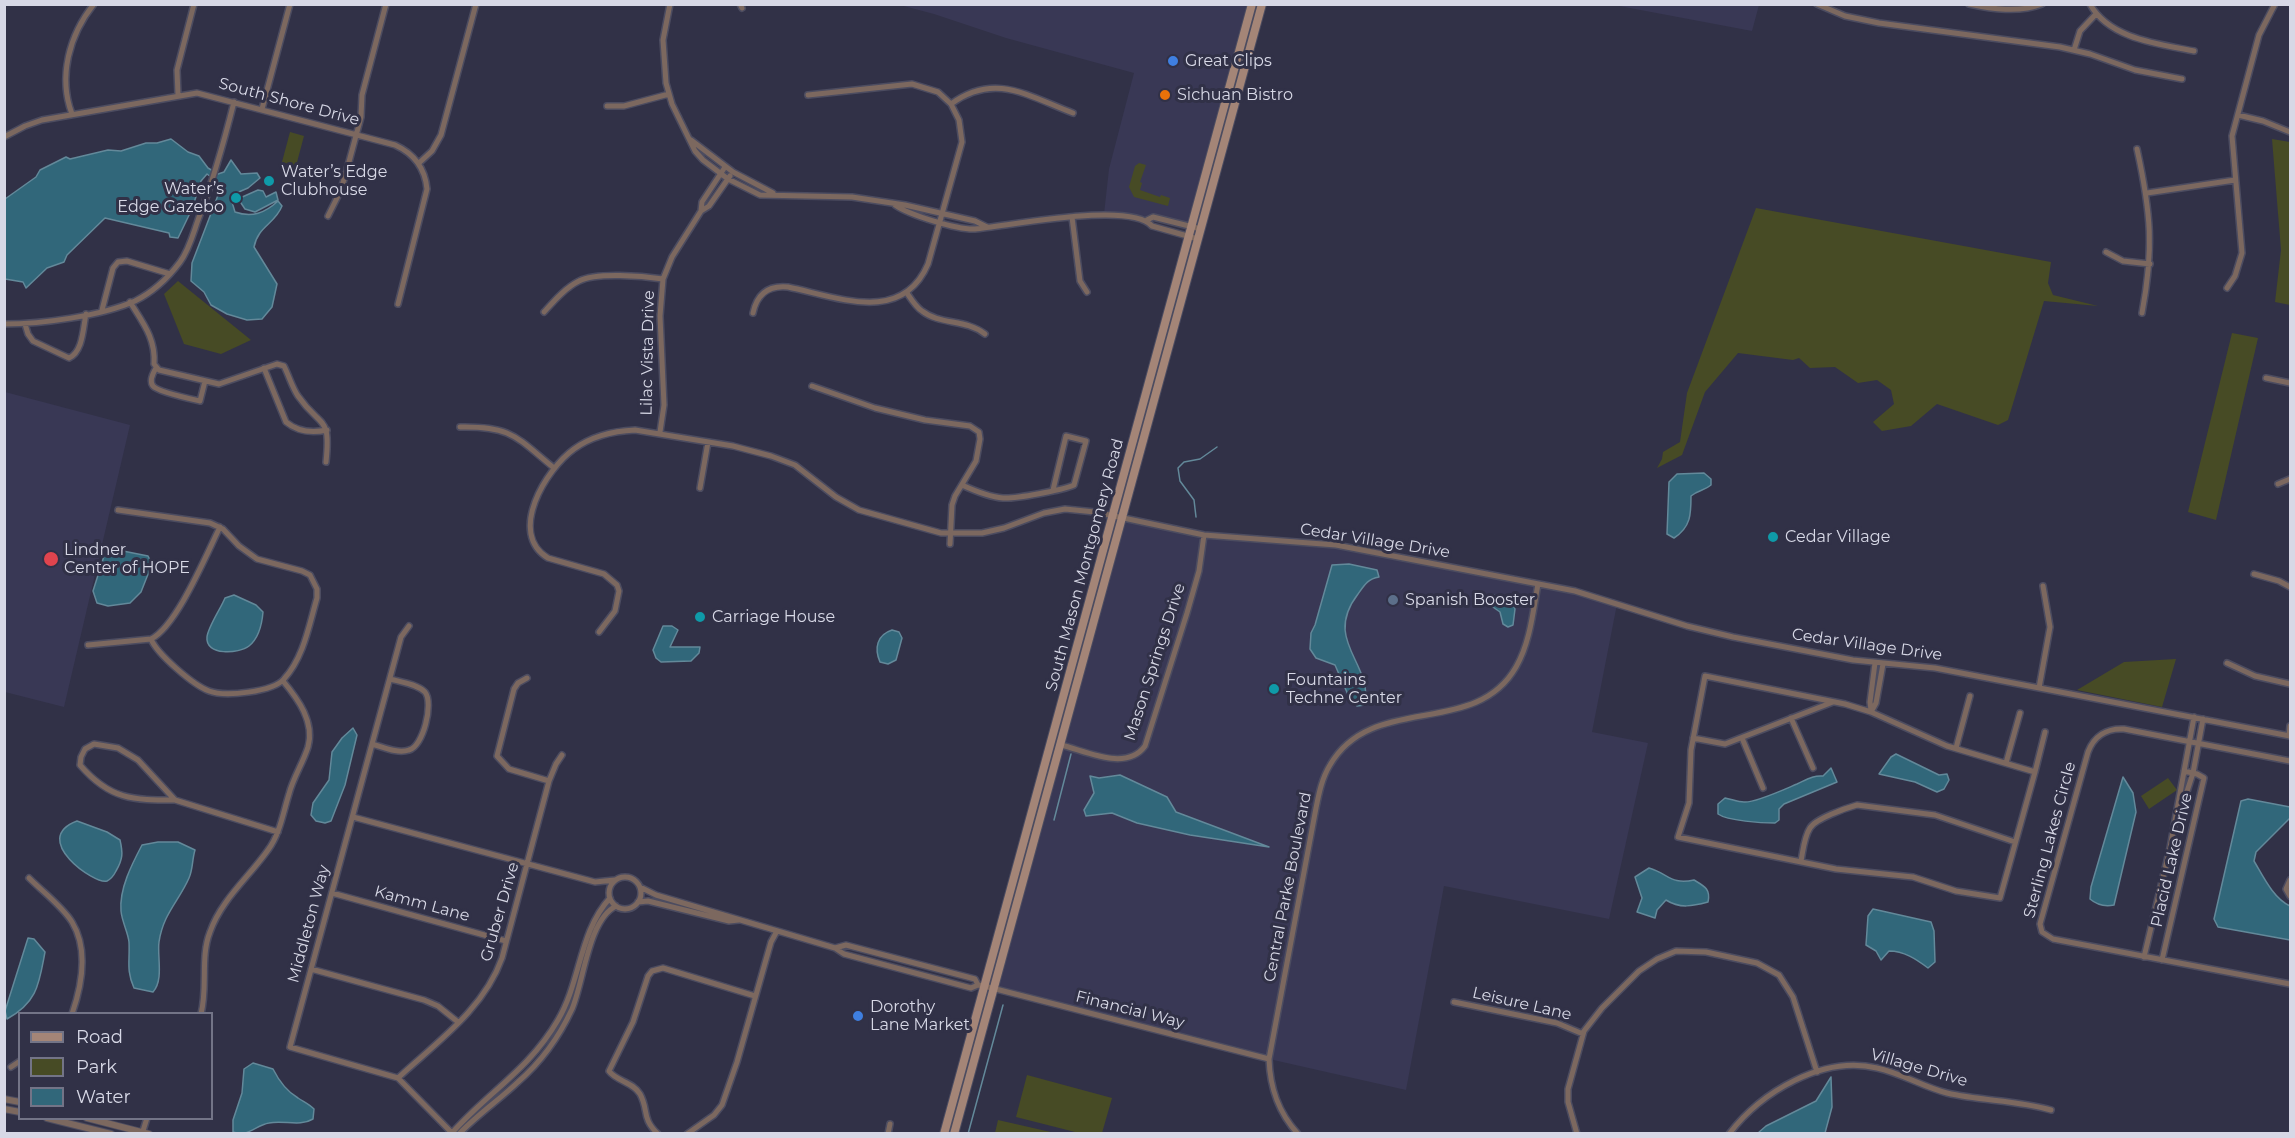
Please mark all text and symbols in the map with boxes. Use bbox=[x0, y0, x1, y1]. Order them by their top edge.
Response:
place label: Great Clips bbox=[1185, 51, 1272, 71]
marker: Great Clips bbox=[1166, 54, 1180, 68]
street label: South Shore Drive bbox=[217, 74, 361, 130]
place label: Sichuan Bistro bbox=[1177, 85, 1293, 105]
marker: Sichuan Bistro bbox=[1158, 88, 1172, 102]
place label: Water’s Edge Clubhouse bbox=[281, 162, 387, 200]
marker: Water’s Edge Clubhouse bbox=[262, 174, 276, 188]
place label: Water’s Edge Gazebo bbox=[117, 179, 224, 217]
marker: Water’s Edge Gazebo bbox=[229, 191, 243, 205]
street label: Lilac Vista Drive bbox=[637, 290, 659, 416]
street label: South Mason Montgomery Road bbox=[1042, 437, 1128, 693]
street label: Cedar Village Drive bbox=[1299, 520, 1451, 562]
place label: Cedar Village bbox=[1785, 527, 1890, 547]
marker: Cedar Village bbox=[1766, 530, 1780, 544]
place label: Lindner Center of HOPE bbox=[64, 540, 190, 578]
marker: Lindner Center of HOPE bbox=[42, 550, 60, 568]
street label: Mason Springs Drive bbox=[1120, 581, 1190, 743]
place label: Spanish Booster bbox=[1405, 590, 1535, 610]
marker: Spanish Booster bbox=[1386, 593, 1400, 607]
place label: Carriage House bbox=[712, 607, 835, 627]
marker: Carriage House bbox=[693, 610, 707, 624]
street label: Cedar Village Drive bbox=[1791, 625, 1943, 665]
place label: Fountains Techne Center bbox=[1286, 670, 1402, 708]
marker: Fountains Techne Center bbox=[1267, 682, 1281, 696]
street label: Sterling Lakes Circle bbox=[2020, 760, 2080, 920]
street label: Central Parke Boulevard bbox=[1260, 790, 1316, 984]
street label: Placid Lake Drive bbox=[2147, 791, 2197, 929]
street label: Gruber Drive bbox=[477, 860, 523, 964]
street label: Middleton Way bbox=[284, 863, 334, 985]
street label: Kamm Lane bbox=[372, 882, 472, 926]
street label: Leisure Lane bbox=[1471, 983, 1573, 1025]
street label: Financial Way bbox=[1074, 987, 1186, 1033]
place label: Dorothy Lane Market bbox=[870, 997, 970, 1035]
marker: Dorothy Lane Market bbox=[851, 1009, 865, 1023]
legend bbox=[18, 1012, 213, 1120]
text: Road bbox=[76, 1026, 123, 1048]
street label: Village Drive bbox=[1868, 1045, 1970, 1091]
text: Park bbox=[76, 1056, 117, 1078]
text: Water bbox=[76, 1086, 131, 1108]

